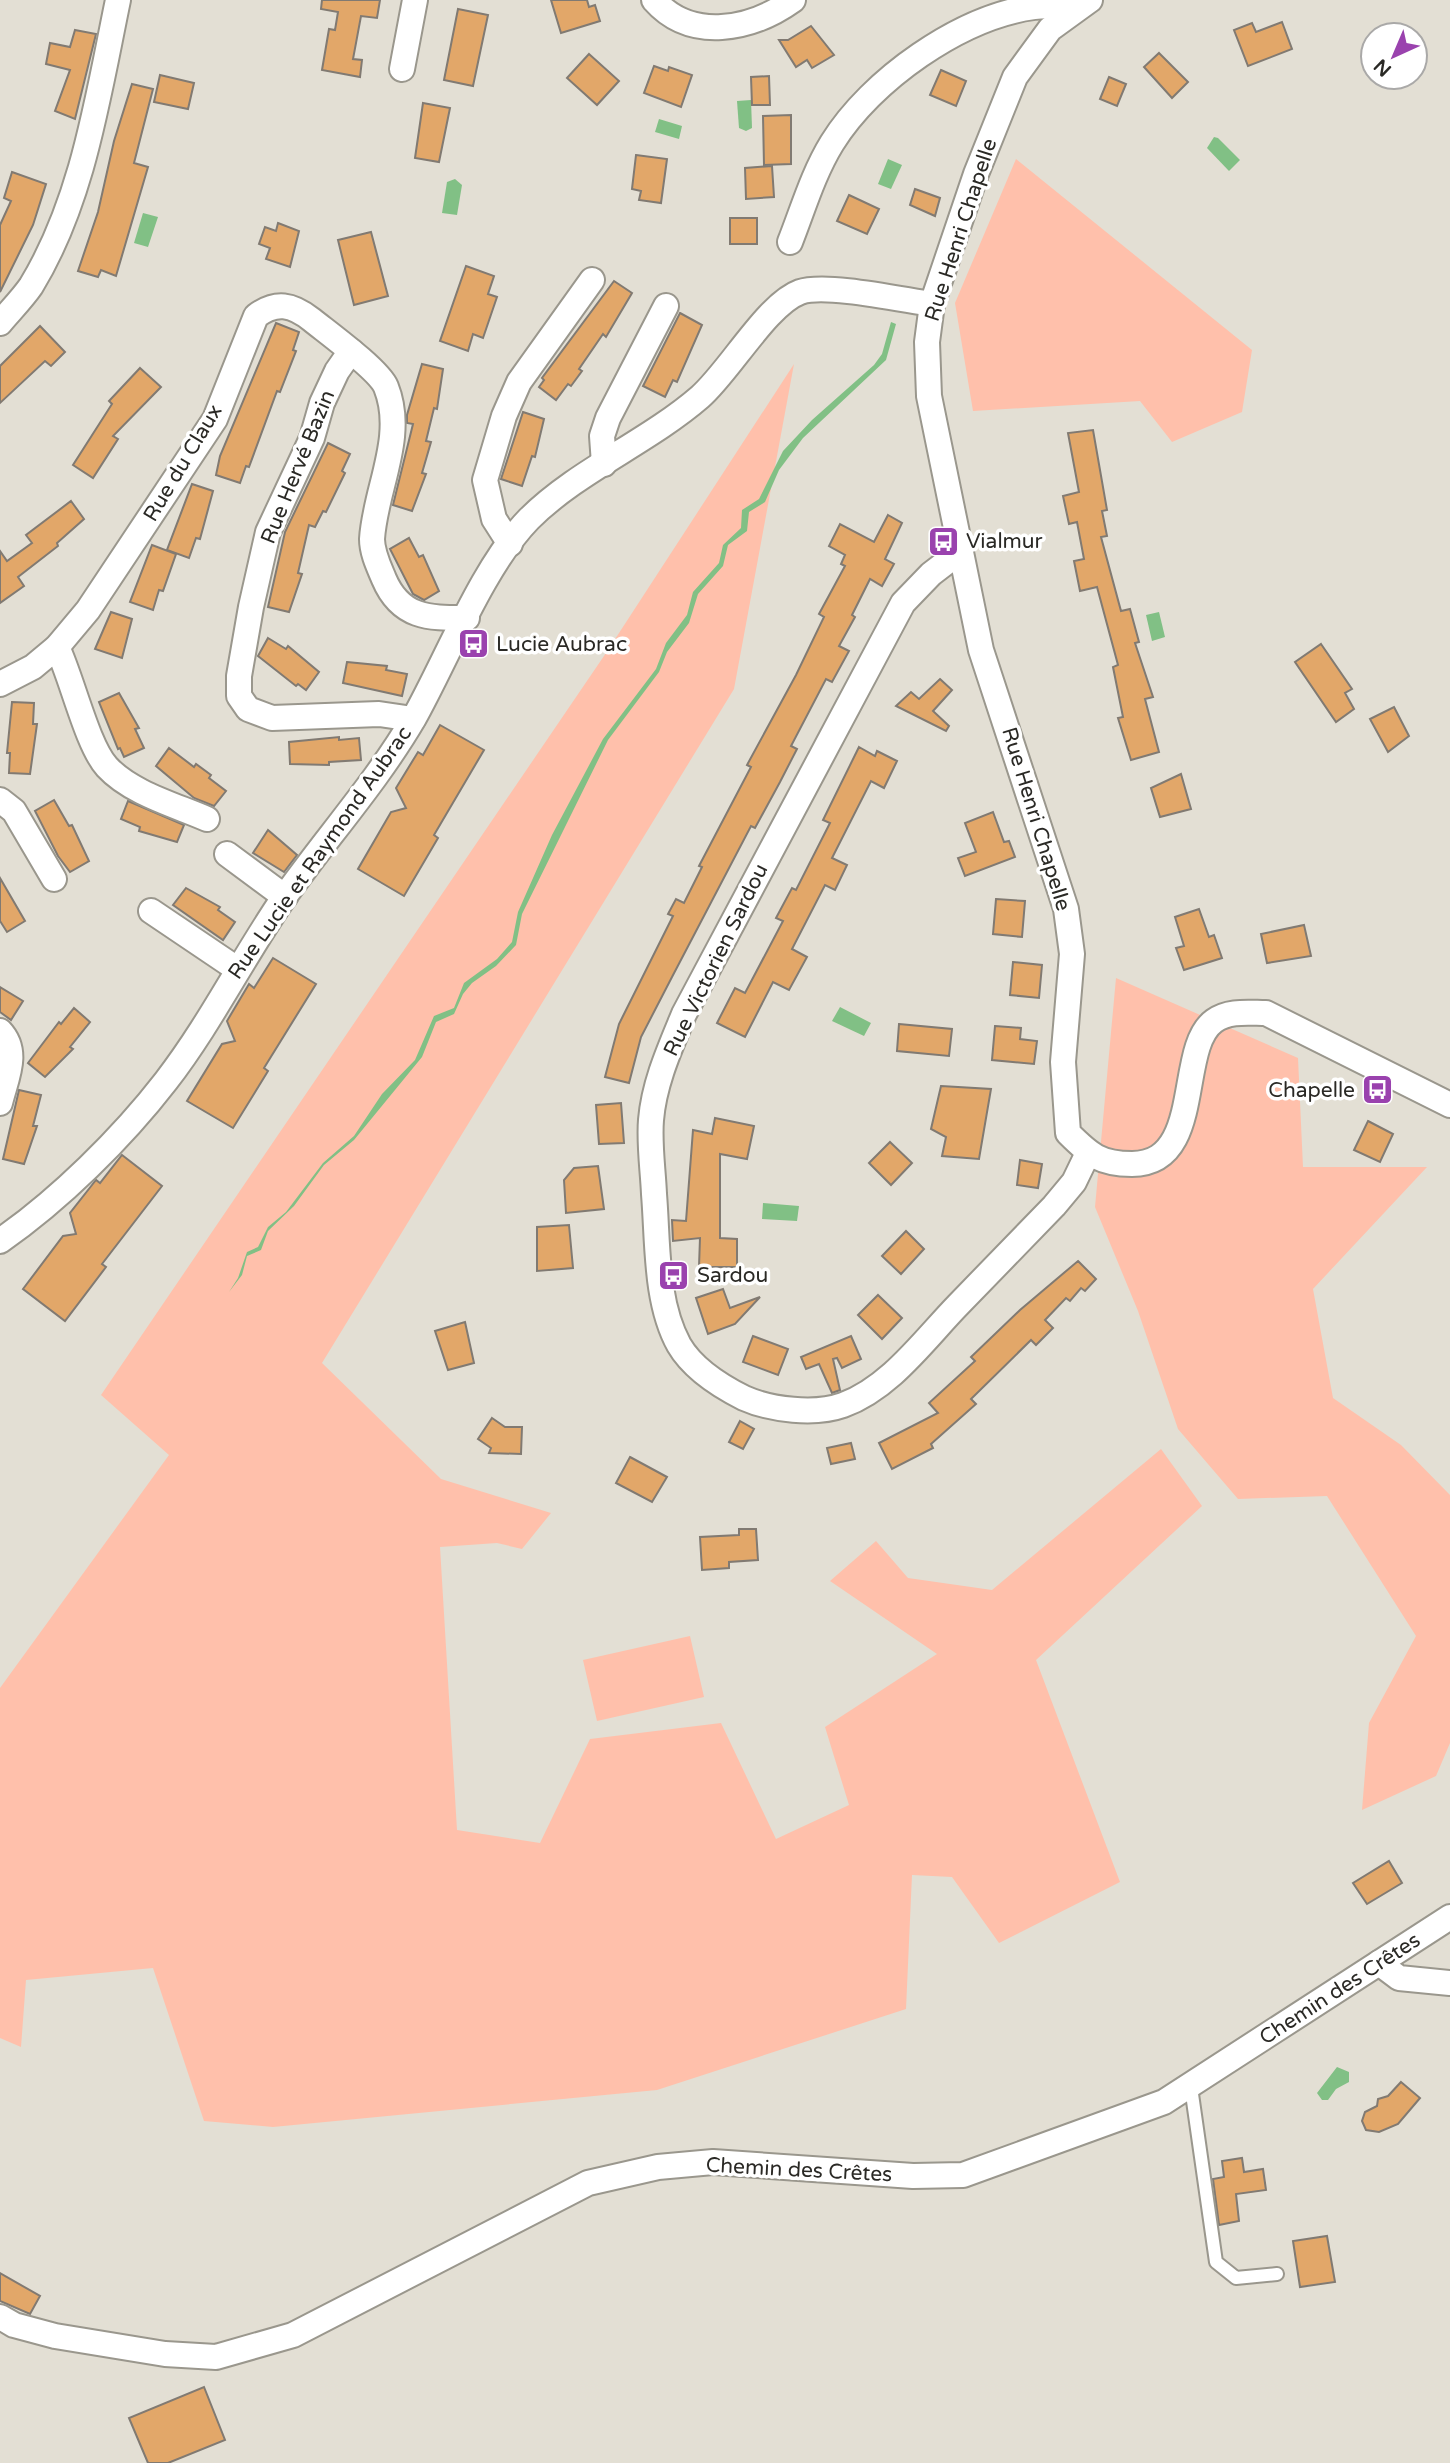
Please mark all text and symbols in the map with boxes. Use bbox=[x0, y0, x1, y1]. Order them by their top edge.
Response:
north arrow bbox=[1359, 21, 1429, 91]
text: N bbox=[1370, 54, 1396, 81]
street label: Rue Henri Chapelle bbox=[920, 135, 1002, 325]
street label: Rue Hervé Bazin bbox=[256, 386, 340, 548]
street label: Rue du Claux bbox=[138, 400, 228, 526]
bus stop icon: Vialmur bbox=[926, 524, 960, 558]
place label: Vialmur bbox=[966, 529, 1043, 554]
bus stop icon: Lucie Aubrac bbox=[456, 627, 490, 661]
place label: Lucie Aubrac bbox=[496, 632, 627, 657]
street label: Rue Lucie et Raymond Aubrac bbox=[223, 722, 417, 984]
street label: Rue Henri Chapelle bbox=[996, 724, 1076, 914]
street label: Rue Victorien Sardou bbox=[658, 860, 774, 1060]
bus stop icon: Chapelle bbox=[1361, 1073, 1395, 1107]
place label: Chapelle bbox=[1268, 1078, 1355, 1103]
bus stop icon: Sardou bbox=[657, 1258, 691, 1292]
place label: Sardou bbox=[697, 1263, 768, 1288]
street label: Chemin des Crêtes bbox=[1255, 1928, 1425, 2050]
street label: Chemin des Crêtes bbox=[705, 2153, 893, 2187]

